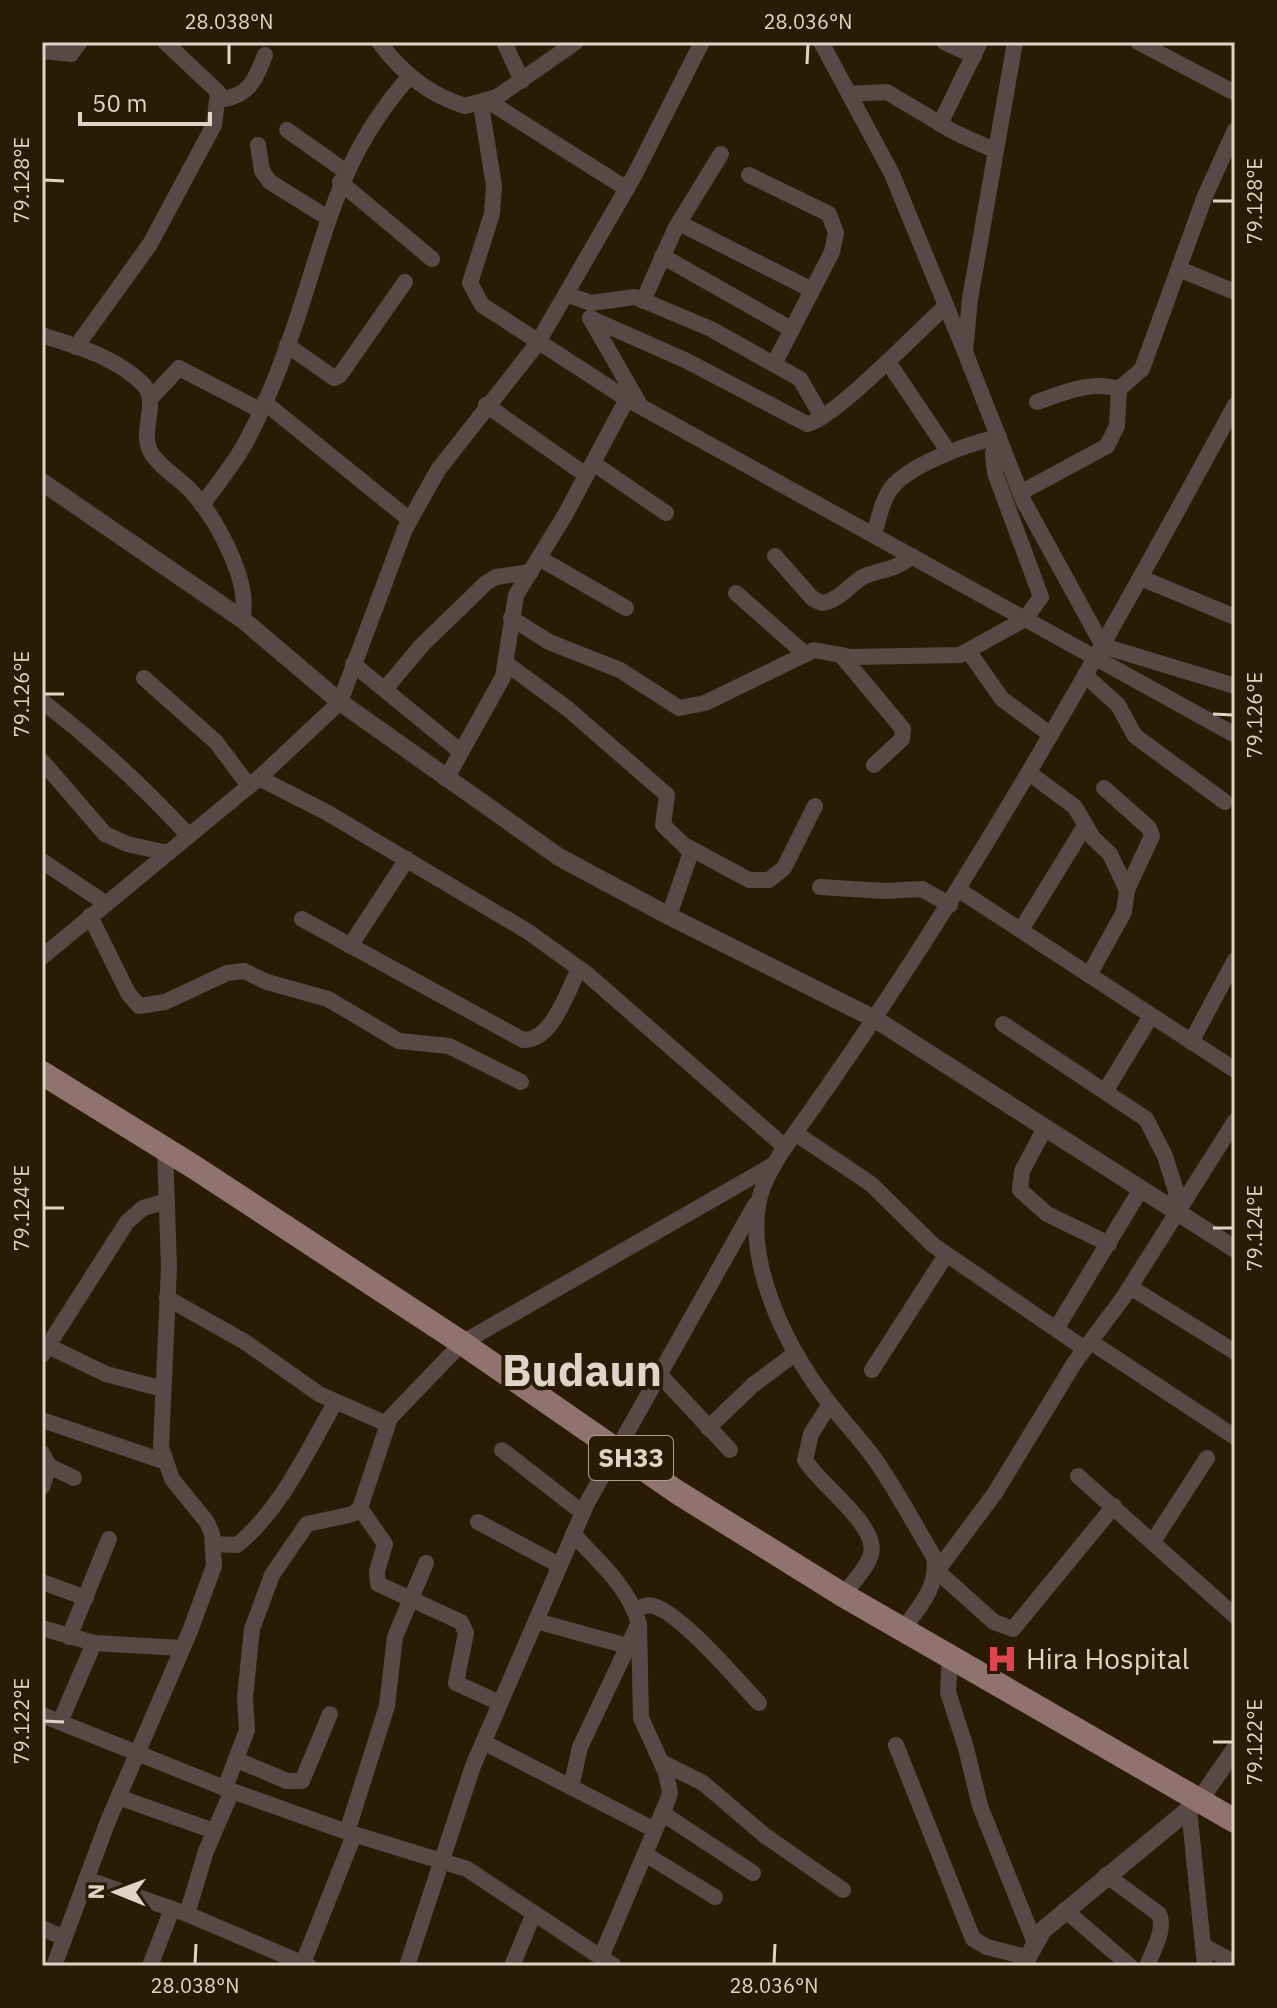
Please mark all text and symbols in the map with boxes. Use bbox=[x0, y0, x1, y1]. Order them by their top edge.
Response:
text: 28.038°N bbox=[185, 8, 273, 35]
text: 28.036°N bbox=[764, 8, 852, 35]
scale bar bbox=[80, 76, 210, 126]
text: 50 m bbox=[92, 87, 147, 119]
text: 79.128°E bbox=[8, 137, 35, 223]
text: 79.128°E bbox=[1241, 158, 1268, 244]
text: 79.126°E bbox=[8, 651, 35, 737]
text: 79.126°E bbox=[1241, 672, 1268, 758]
text: 79.124°E bbox=[8, 1165, 35, 1251]
text: 79.124°E bbox=[1241, 1185, 1268, 1271]
district label: Budaun bbox=[502, 1341, 662, 1398]
road number: SH33 bbox=[589, 1436, 673, 1480]
place label: Hira Hospital bbox=[1026, 1640, 1189, 1677]
hospital icon: Hira Hospital bbox=[985, 1642, 1019, 1676]
text: 79.122°E bbox=[8, 1678, 35, 1764]
text: 79.122°E bbox=[1241, 1699, 1268, 1785]
north arrow bbox=[76, 1852, 156, 1932]
text: N bbox=[81, 1883, 110, 1900]
text: 28.038°N bbox=[151, 1972, 239, 1999]
text: 28.036°N bbox=[730, 1972, 818, 1999]

